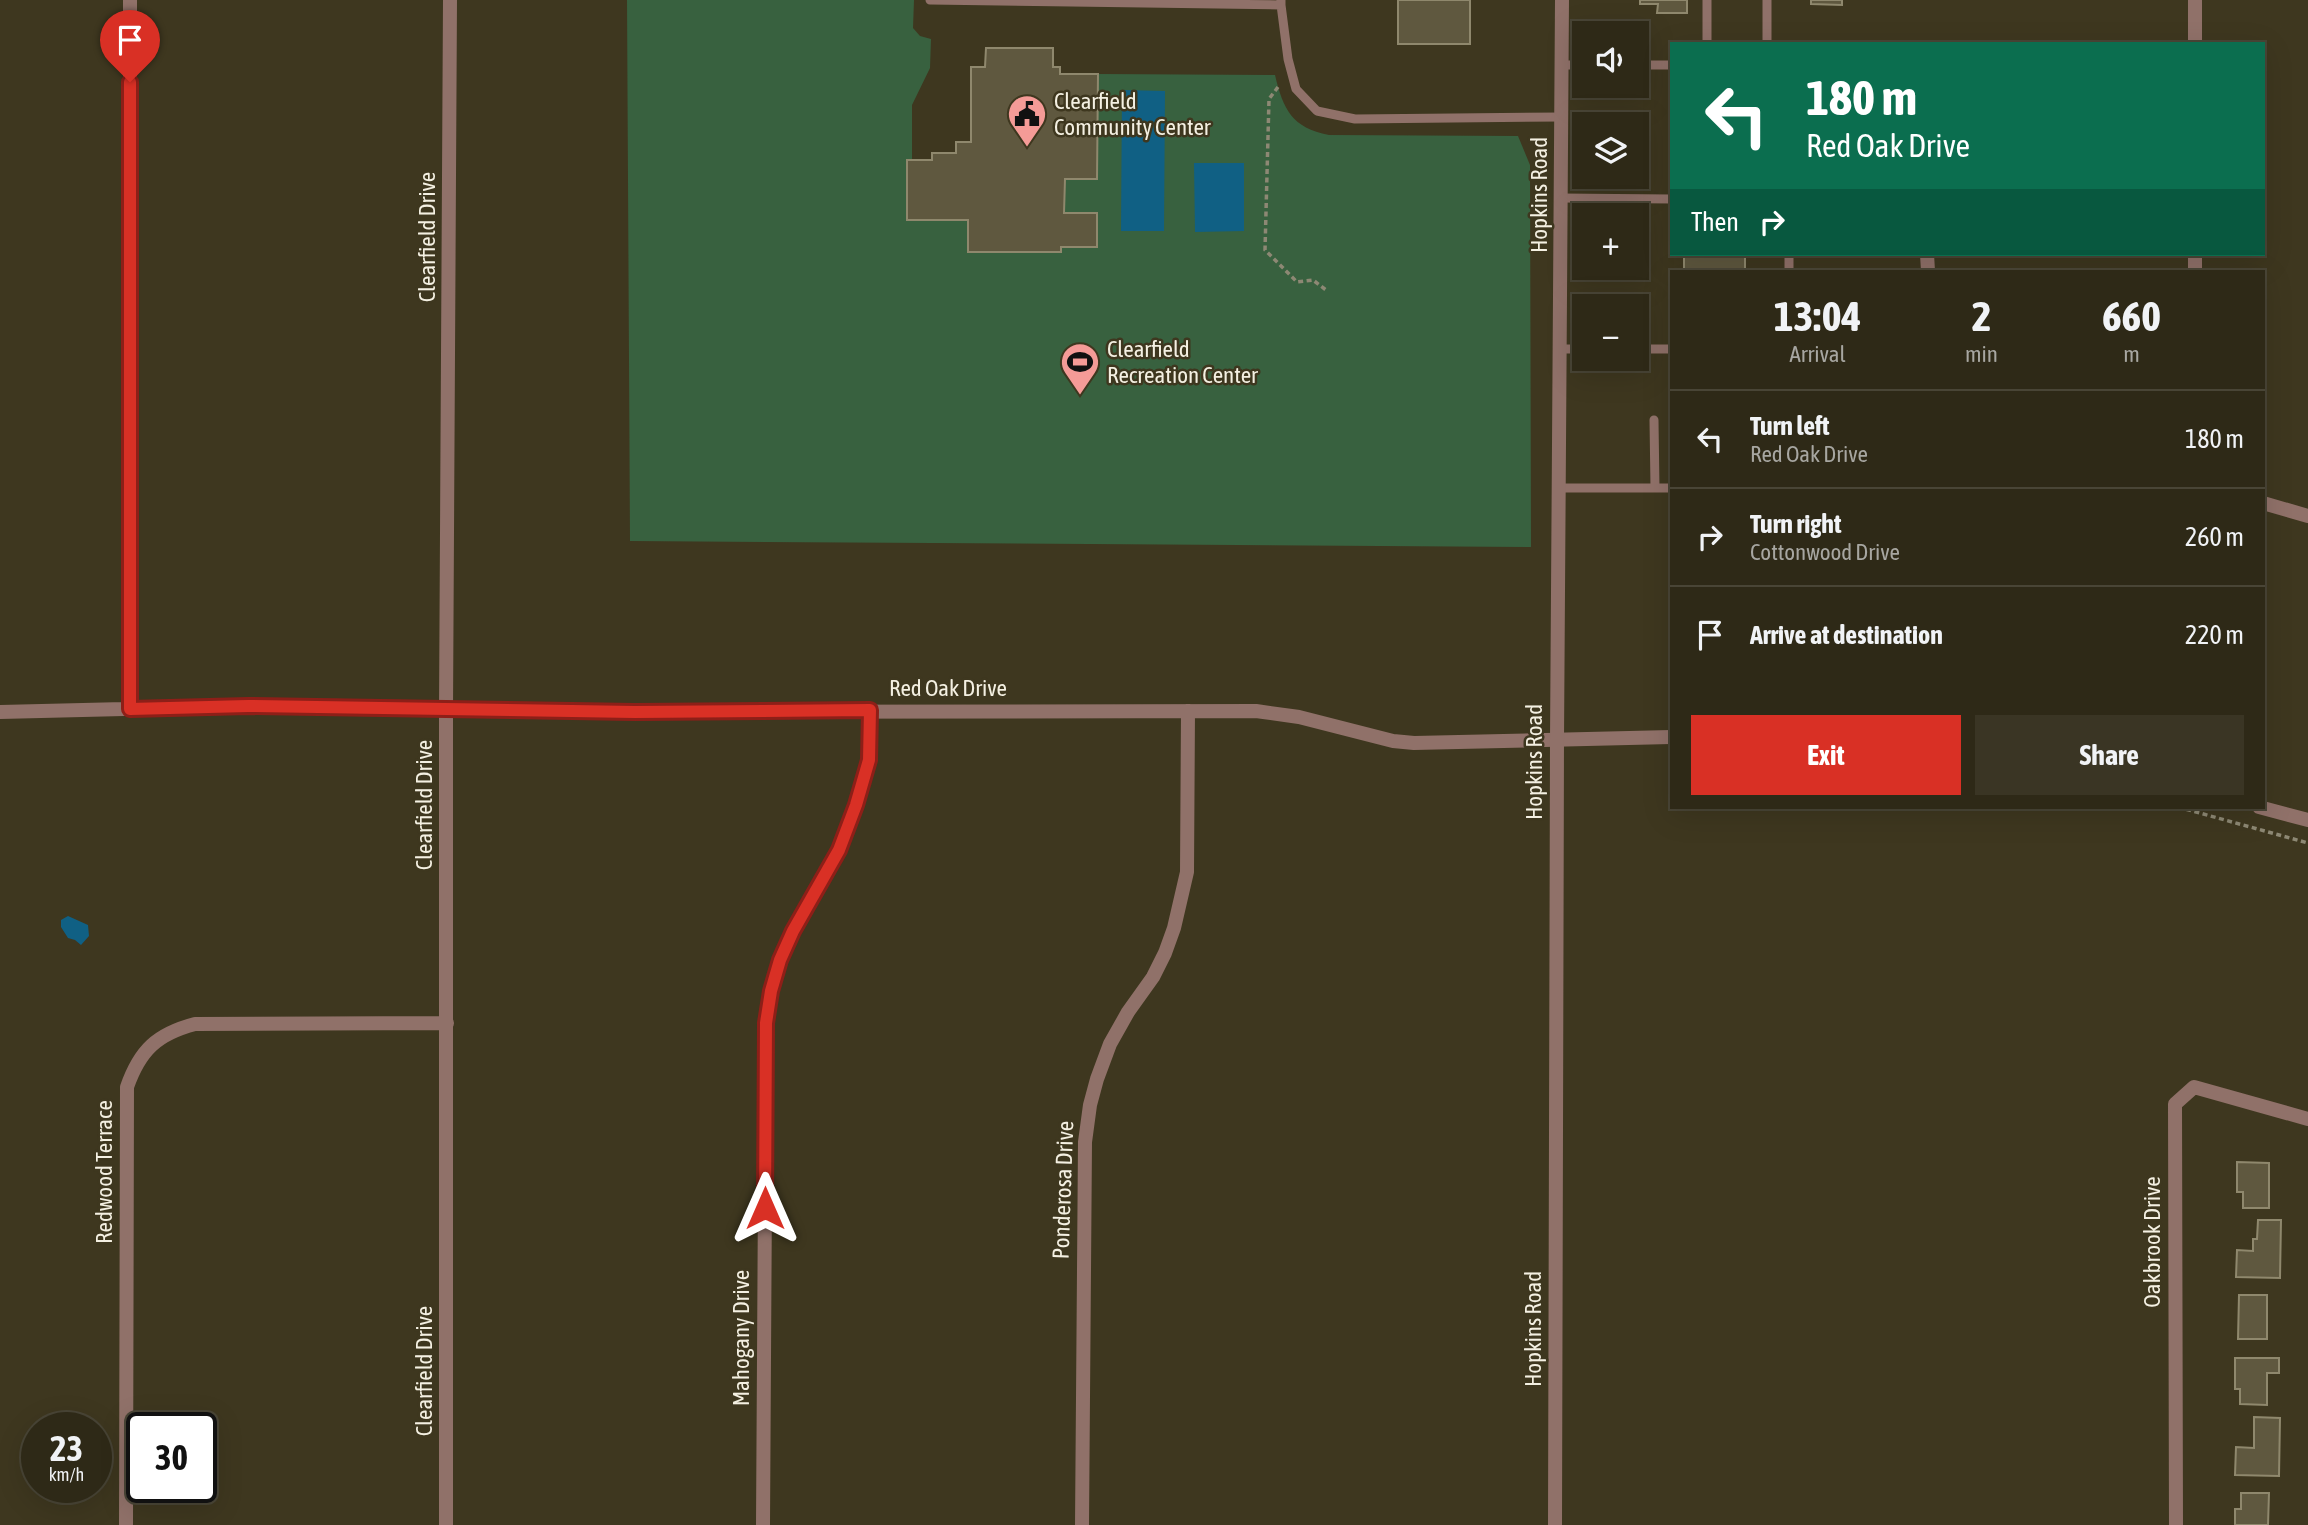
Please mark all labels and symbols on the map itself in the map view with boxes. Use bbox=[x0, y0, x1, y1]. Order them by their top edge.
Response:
pin bbox=[100, 10, 160, 82]
place label: Clearfield Community Center bbox=[1054, 88, 1212, 140]
public building icon: Clearfield Community Center bbox=[1006, 93, 1048, 148]
street label: Hopkins Road bbox=[1526, 137, 1552, 253]
street label: Clearfield Drive bbox=[414, 172, 440, 302]
place label: Clearfield Recreation Center bbox=[1107, 336, 1259, 388]
sports icon: Clearfield Recreation Center bbox=[1059, 341, 1101, 396]
street label: Red Oak Drive bbox=[889, 675, 1007, 701]
street label: Hopkins Road bbox=[1521, 704, 1547, 820]
street label: Clearfield Drive bbox=[411, 740, 437, 870]
street label: Redwood Terrace bbox=[91, 1100, 117, 1244]
street label: Ponderosa Drive bbox=[1048, 1120, 1078, 1260]
position arrow bbox=[728, 1171, 802, 1245]
street label: Oakbrook Drive bbox=[2139, 1176, 2165, 1308]
street label: Mahogany Drive bbox=[728, 1270, 754, 1406]
street label: Hopkins Road bbox=[1520, 1271, 1546, 1387]
street label: Clearfield Drive bbox=[411, 1306, 437, 1436]
speed limit sign: 30 bbox=[126, 1412, 217, 1503]

